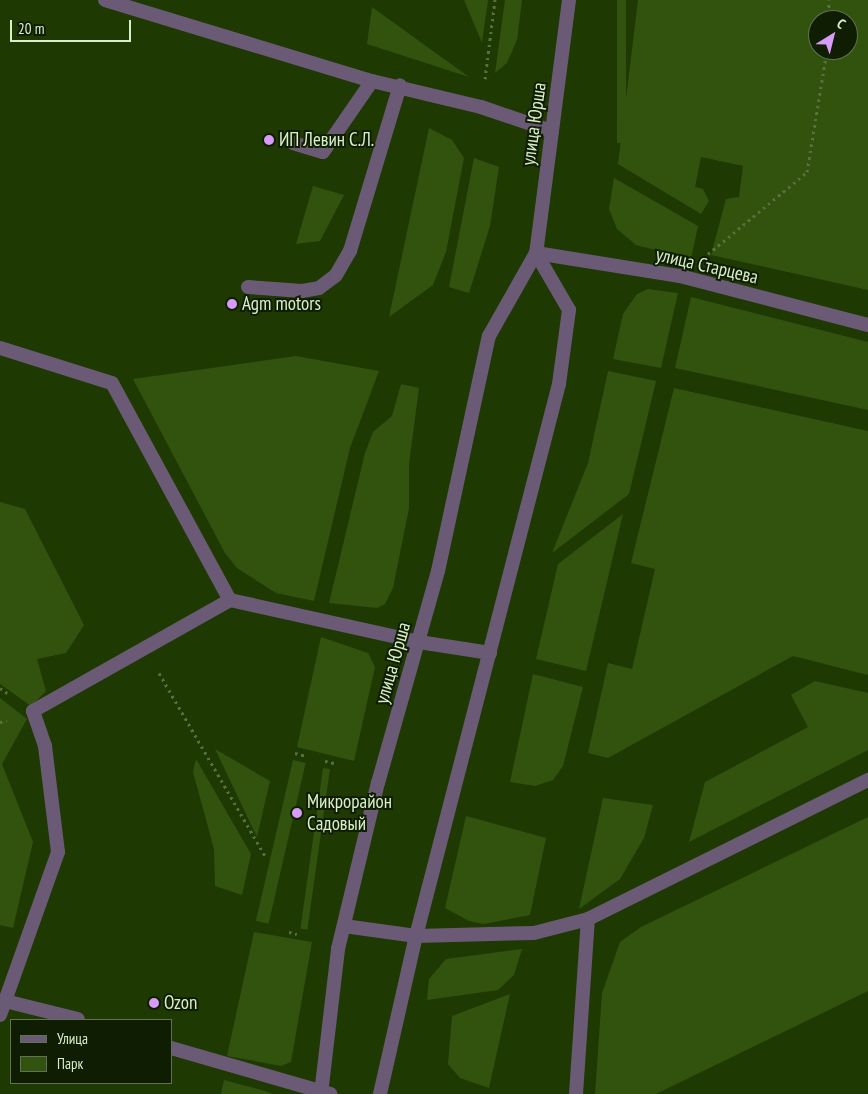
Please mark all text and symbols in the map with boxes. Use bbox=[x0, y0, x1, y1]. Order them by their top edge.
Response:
scale bar bbox=[12, 10, 134, 42]
north arrow bbox=[808, 10, 858, 60]
text: С bbox=[833, 15, 849, 33]
text: 20 m bbox=[18, 19, 44, 38]
street label: улица Юрша bbox=[517, 81, 551, 167]
place label: ИП Левин С.Л. bbox=[279, 129, 374, 151]
marker: ИП Левин С.Л. bbox=[263, 134, 275, 146]
street label: улица Старцева bbox=[654, 243, 760, 289]
place label: Agm motors bbox=[242, 293, 321, 315]
marker: Agm motors bbox=[226, 298, 238, 310]
street label: улица Юрша bbox=[370, 620, 416, 706]
place label: Микрорайон Садовый bbox=[307, 791, 392, 835]
marker: Микрорайон Садовый bbox=[291, 807, 303, 819]
place label: Ozon bbox=[164, 992, 197, 1014]
marker: Ozon bbox=[148, 997, 160, 1009]
legend bbox=[10, 1019, 172, 1084]
text: Улица bbox=[57, 1029, 88, 1048]
text: Парк bbox=[57, 1054, 83, 1073]

